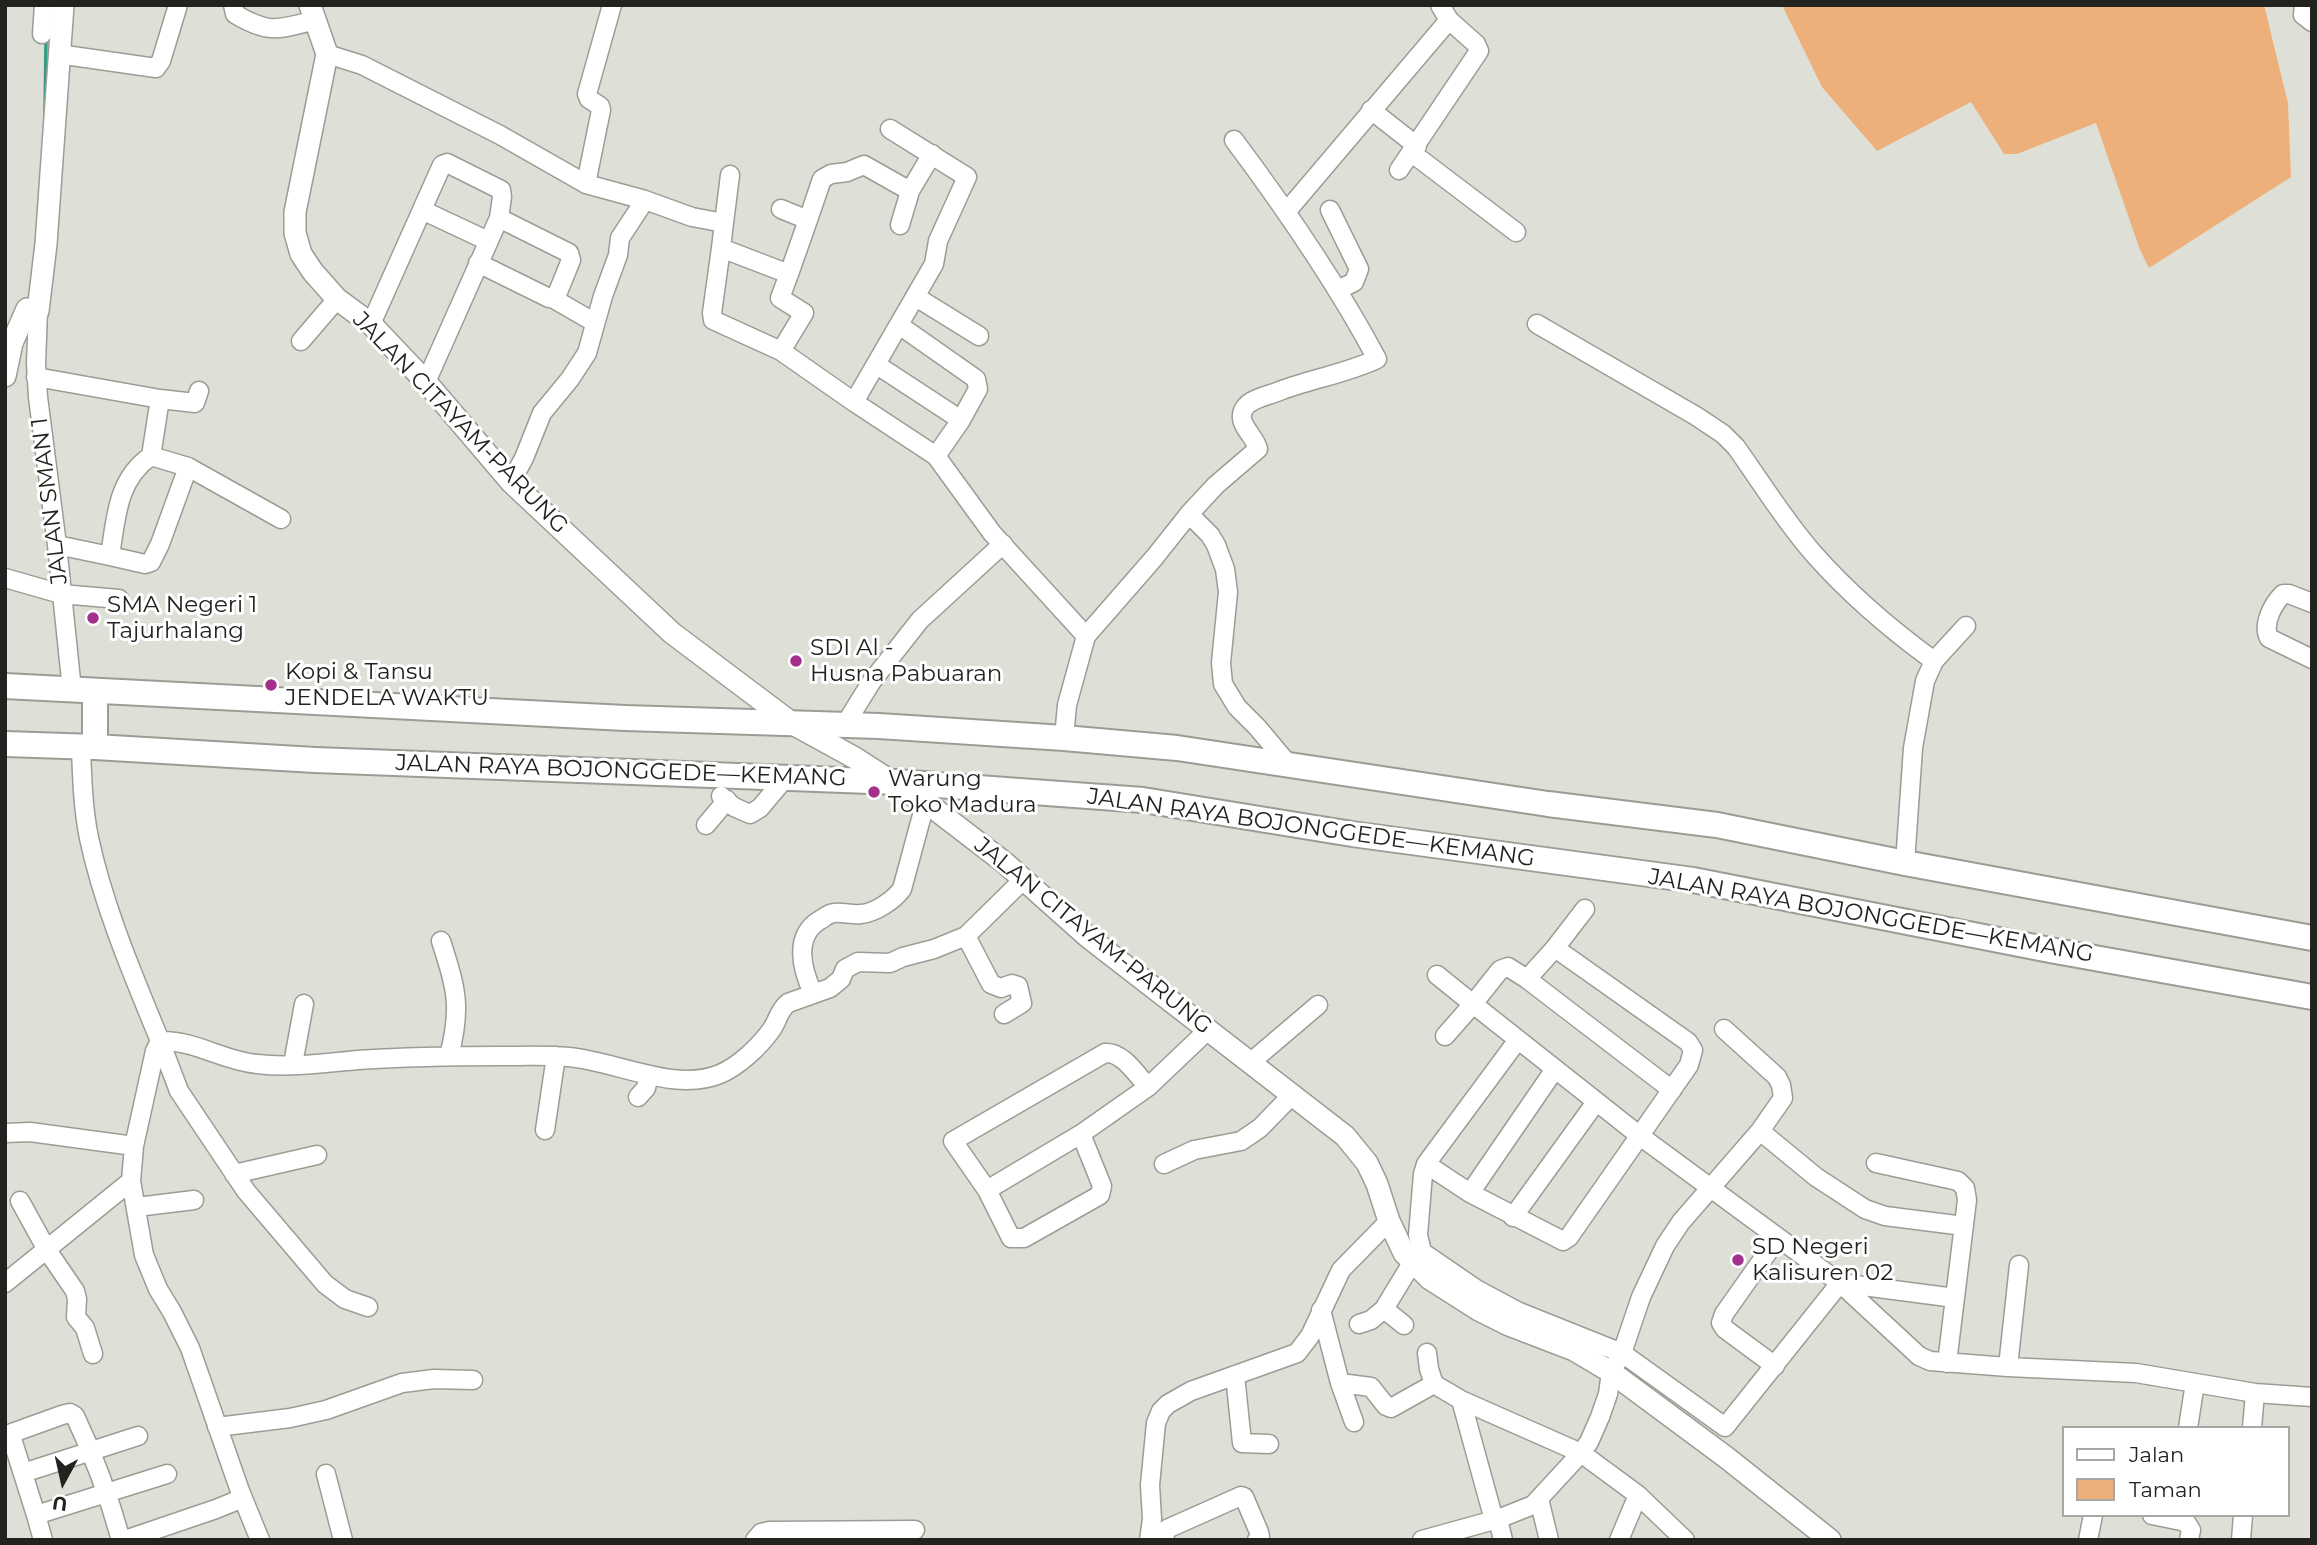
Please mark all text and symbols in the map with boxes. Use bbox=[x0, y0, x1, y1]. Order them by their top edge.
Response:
street label: JALAN CITAYAM-PARUNG bbox=[347, 306, 573, 540]
street label: JALAN SMAN 1 bbox=[26, 416, 74, 586]
place label: SMA Negeri 1 Tajurhalang bbox=[107, 591, 257, 645]
marker: SMA Negeri 1 Tajurhalang bbox=[85, 610, 101, 626]
place label: SDI Al - Husna Pabuaran bbox=[810, 634, 1002, 688]
marker: SDI Al - Husna Pabuaran bbox=[788, 653, 804, 669]
place label: Kopi & Tansu JENDELA WAKTU bbox=[285, 658, 489, 712]
marker: Kopi & Tansu JENDELA WAKTU bbox=[263, 677, 279, 693]
street label: JALAN RAYA BOJONGGEDE—KEMANG bbox=[395, 749, 847, 793]
place label: Warung Toko Madura bbox=[888, 765, 1037, 819]
street label: JALAN RAYA BOJONGGEDE—KEMANG bbox=[1086, 783, 1536, 873]
marker: Warung Toko Madura bbox=[866, 784, 882, 800]
street label: JALAN CITAYAM-PARUNG bbox=[969, 832, 1217, 1040]
street label: JALAN RAYA BOJONGGEDE—KEMANG bbox=[1646, 863, 2096, 969]
place label: SD Negeri Kalisuren 02 bbox=[1752, 1233, 1893, 1287]
marker: SD Negeri Kalisuren 02 bbox=[1730, 1252, 1746, 1268]
legend bbox=[2062, 1426, 2289, 1517]
text: Jalan bbox=[2129, 1442, 2184, 1467]
north arrow bbox=[28, 1447, 98, 1517]
text: Taman bbox=[2129, 1477, 2202, 1502]
text: U bbox=[51, 1491, 69, 1516]

